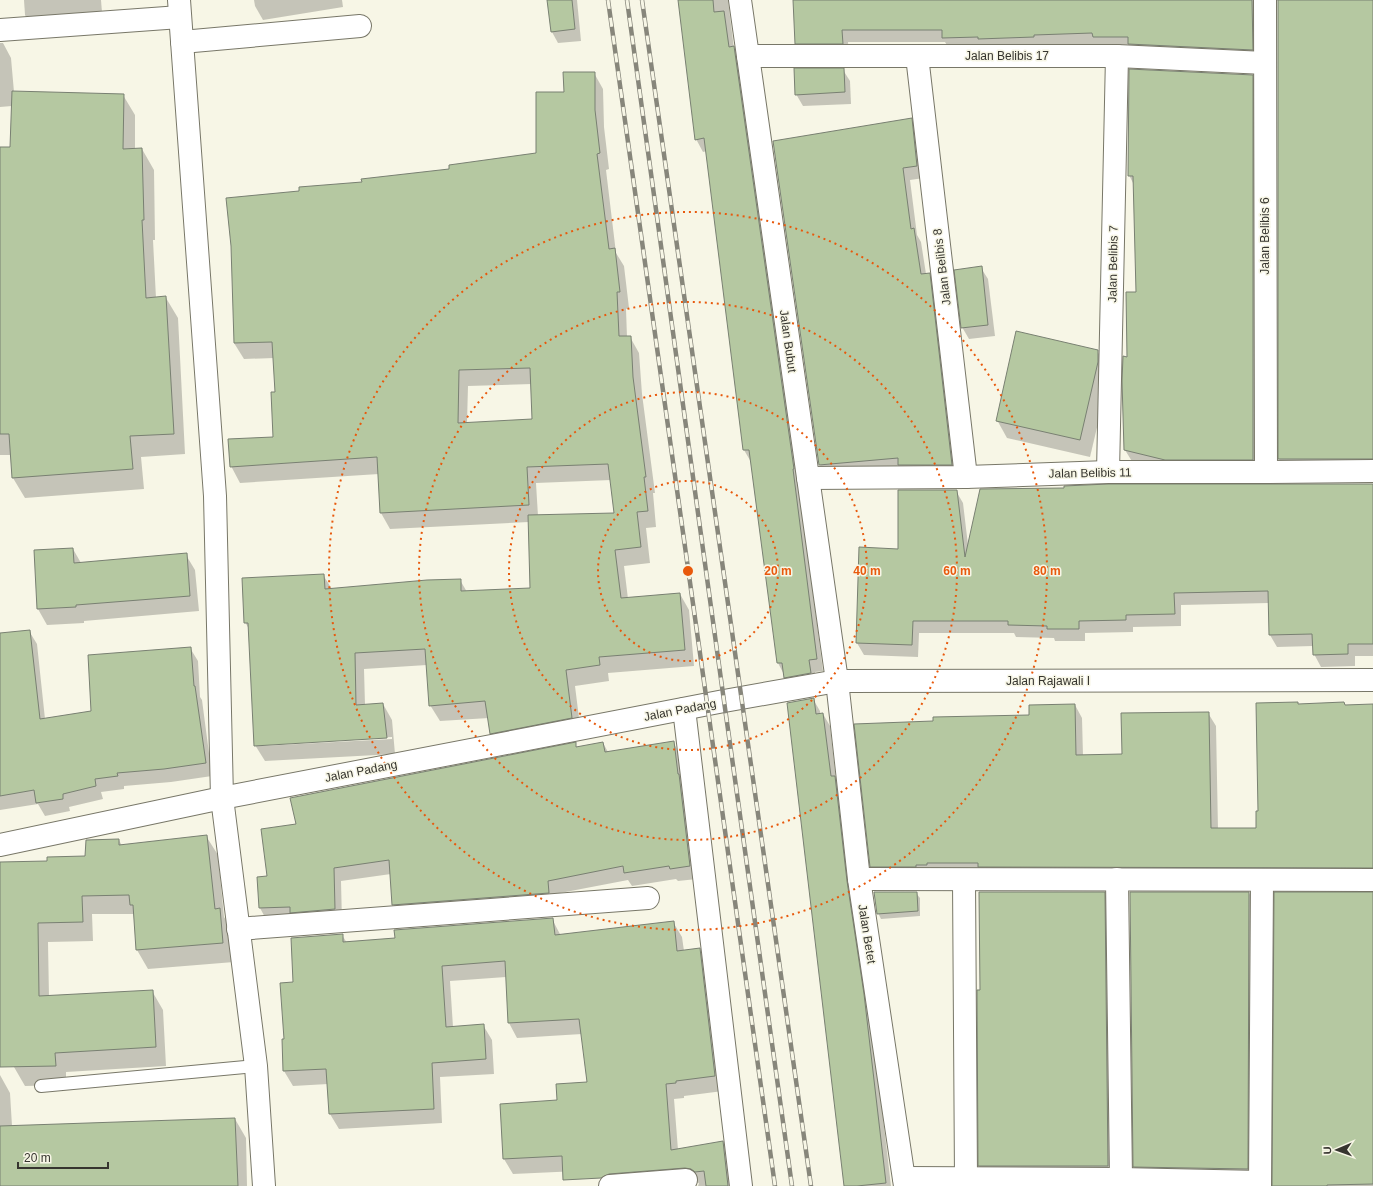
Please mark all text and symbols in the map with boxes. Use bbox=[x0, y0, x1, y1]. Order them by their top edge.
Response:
street label: Jalan Belibis 17 bbox=[965, 49, 1049, 63]
street label: Jalan Belibis 6 bbox=[1258, 197, 1272, 275]
street label: Jalan Belibis 7 bbox=[1105, 225, 1121, 303]
street label: Jalan Belibis 8 bbox=[930, 227, 954, 306]
street label: Jalan Bubut bbox=[777, 309, 799, 374]
street label: Jalan Belibis 11 bbox=[1048, 465, 1132, 481]
centre of rings bbox=[681, 564, 695, 578]
text: 20 m bbox=[764, 564, 792, 578]
text: 40 m bbox=[853, 564, 881, 578]
text: 60 m bbox=[943, 564, 971, 578]
text: 80 m bbox=[1033, 564, 1061, 578]
street label: Jalan Rajawali I bbox=[1006, 674, 1090, 688]
street label: Jalan Padang bbox=[643, 696, 717, 724]
street label: Jalan Padang bbox=[324, 757, 398, 785]
street label: Jalan Betet bbox=[855, 903, 879, 965]
north arrow bbox=[1317, 1130, 1357, 1170]
scale bar bbox=[18, 1144, 108, 1170]
text: U bbox=[1321, 1146, 1333, 1155]
text: 20 m bbox=[24, 1151, 51, 1165]

